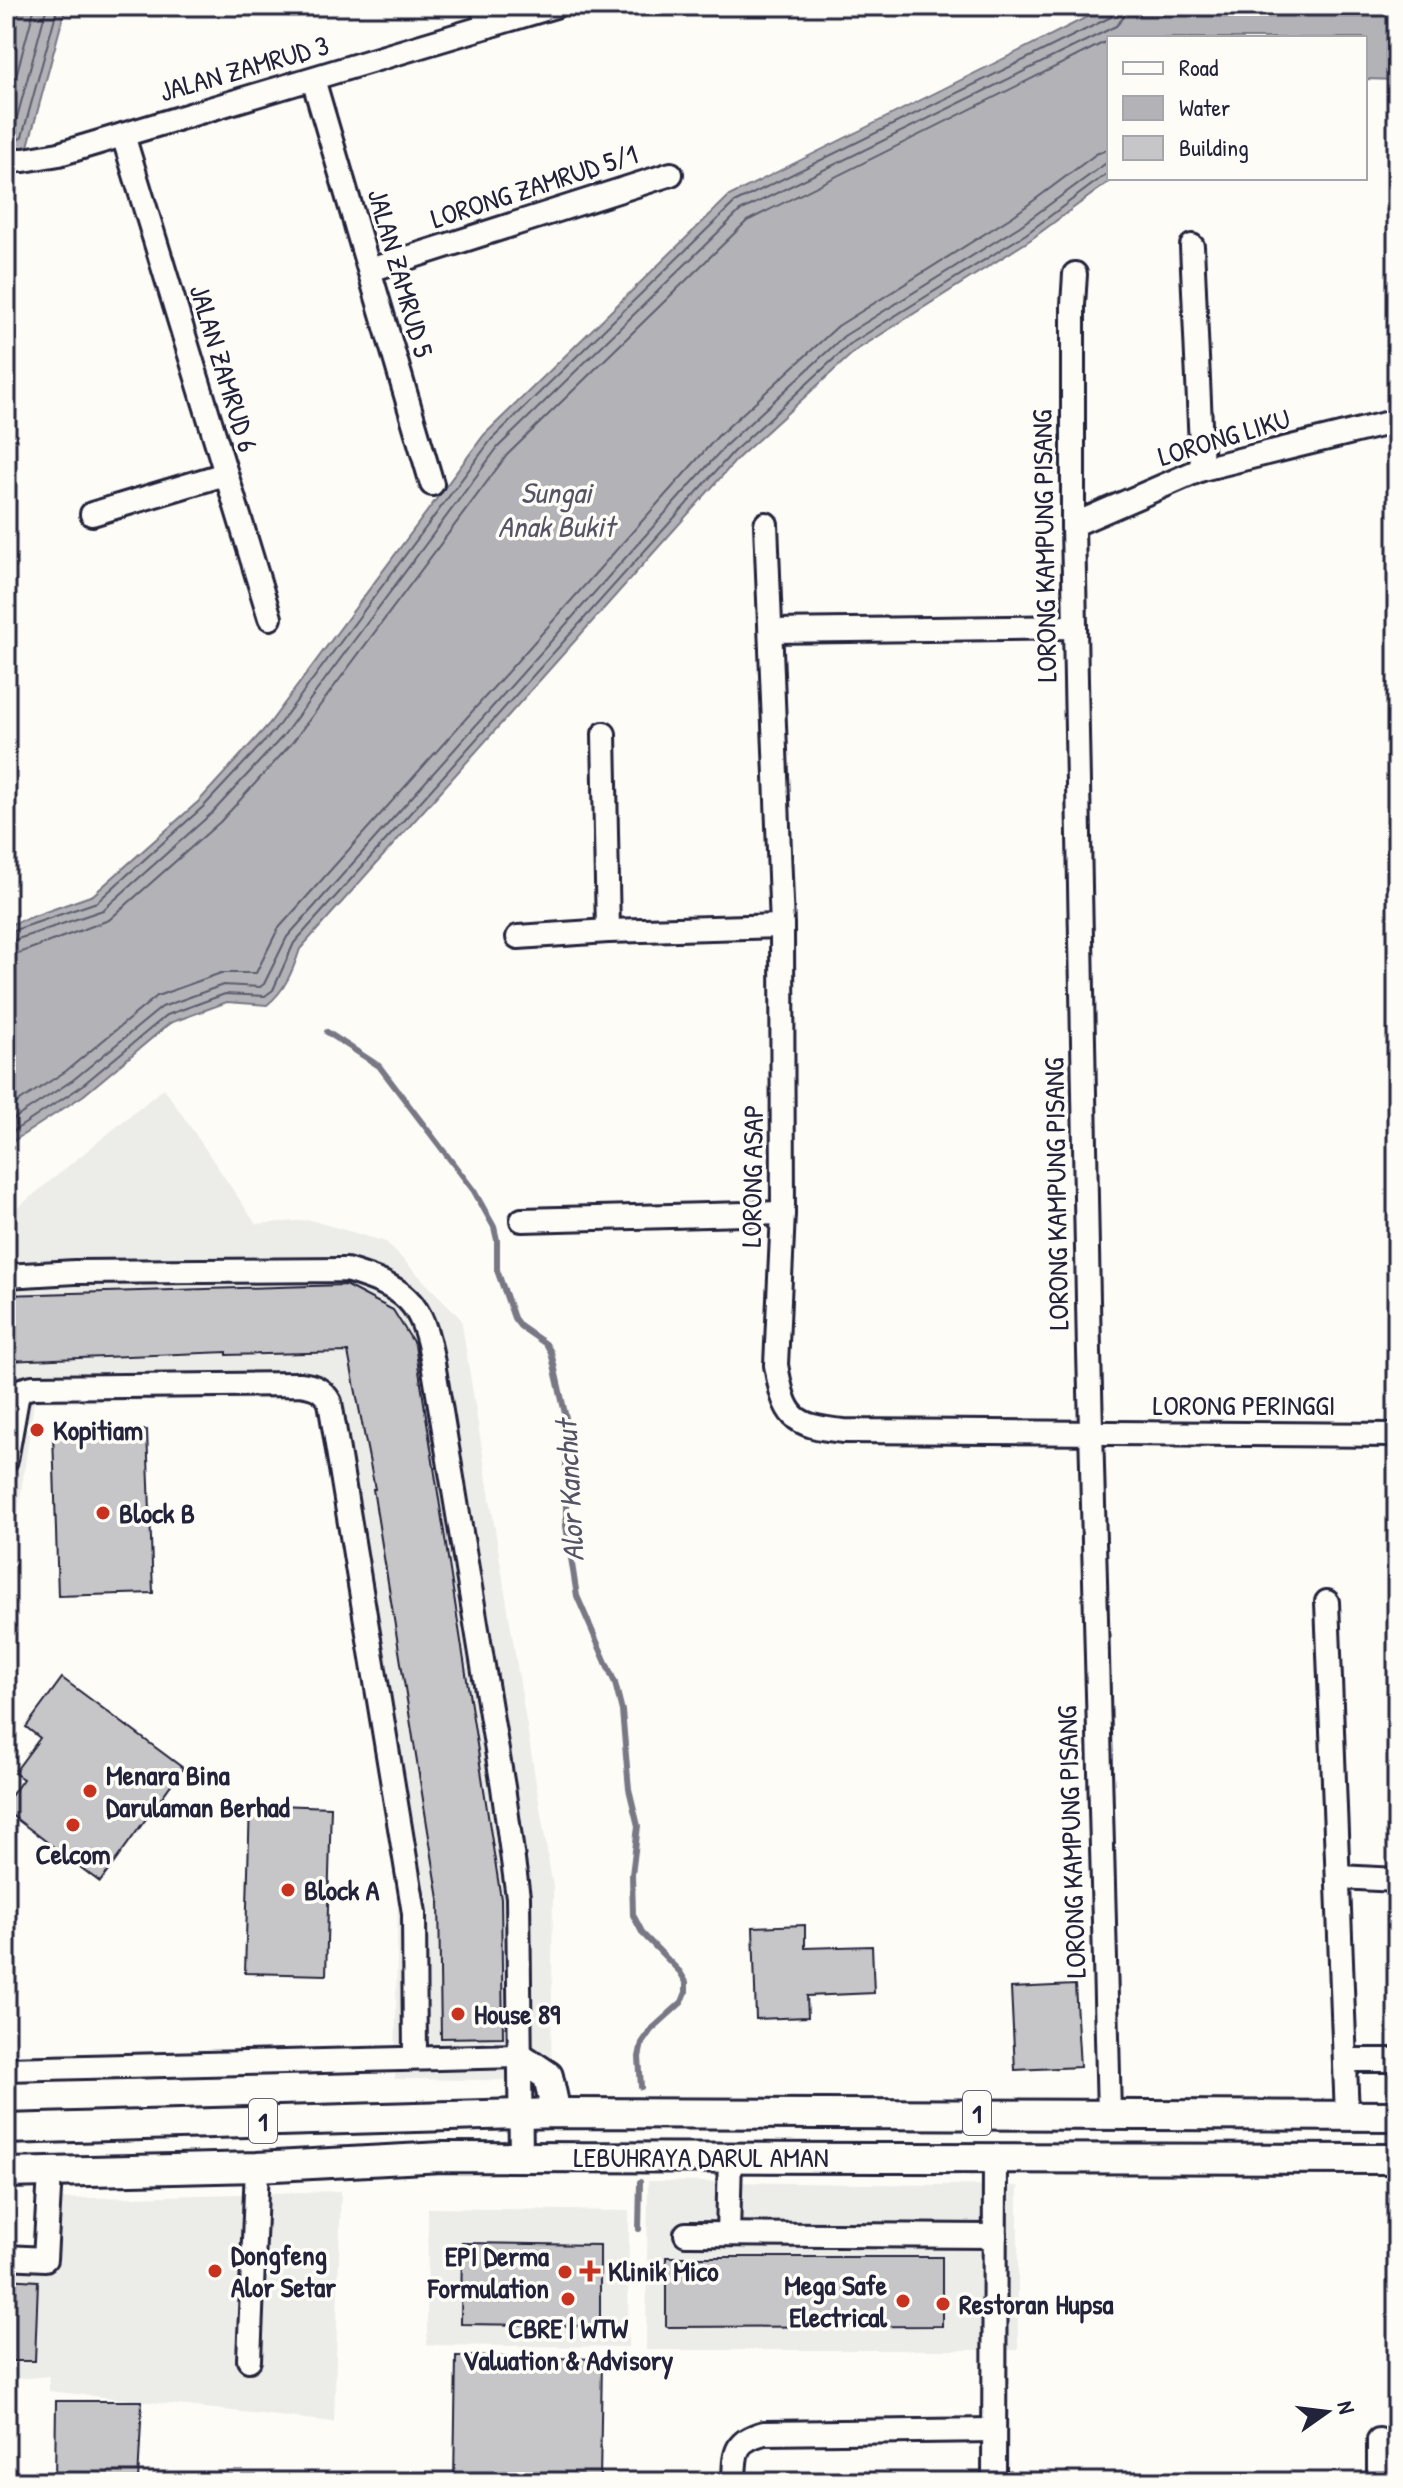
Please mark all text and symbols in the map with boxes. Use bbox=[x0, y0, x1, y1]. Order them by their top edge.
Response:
street label: JALAN ZAMRUD 3 bbox=[155, 26, 333, 110]
legend bbox=[1107, 36, 1367, 180]
text: Road bbox=[1179, 51, 1218, 83]
text: Water bbox=[1179, 91, 1230, 123]
text: Building bbox=[1179, 131, 1249, 163]
street label: LORONG ZAMRUD 5/1 bbox=[426, 135, 642, 237]
street label: JALAN ZAMRUD 5 bbox=[359, 184, 443, 362]
street label: JALAN ZAMRUD 6 bbox=[181, 280, 267, 456]
street label: LORONG LIKU bbox=[1153, 399, 1295, 475]
street label: LORONG KAMPUNG PISANG bbox=[1023, 409, 1065, 683]
water label: Sungai Anak Bukit bbox=[498, 472, 619, 546]
street label: LORONG KAMPUNG PISANG bbox=[1035, 1057, 1077, 1331]
street label: LORONG ASAP bbox=[732, 1104, 772, 1248]
street label: LORONG PERINGGI bbox=[1153, 1386, 1335, 1424]
place label: Kopitiam bbox=[53, 1411, 143, 1450]
water label: Alor Kanchut bbox=[545, 1415, 593, 1562]
marker: Kopitiam bbox=[28, 1421, 46, 1439]
place label: Block B bbox=[119, 1494, 195, 1532]
marker: Block B bbox=[94, 1504, 112, 1522]
street label: LORONG KAMPUNG PISANG bbox=[1047, 1705, 1095, 1979]
place label: Menara Bina Darulaman Berhad bbox=[106, 1756, 290, 1826]
marker: Menara Bina Darulaman Berhad bbox=[81, 1782, 99, 1800]
marker: Celcom bbox=[64, 1816, 82, 1834]
place label: Celcom bbox=[35, 1835, 111, 1873]
place label: Block A bbox=[304, 1871, 380, 1909]
marker: Block A bbox=[279, 1881, 297, 1899]
place label: House 89 bbox=[474, 1995, 560, 2033]
marker: House 89 bbox=[449, 2005, 467, 2023]
road number: 1 bbox=[963, 2091, 991, 2135]
road number: 1 bbox=[249, 2099, 277, 2143]
street label: LEBUHRAYA DARUL AMAN bbox=[573, 2138, 829, 2176]
place label: Dongfeng Alor Setar bbox=[231, 2236, 336, 2306]
place label: EPI Derma Formulation bbox=[427, 2237, 549, 2307]
place label: Klinik Mico bbox=[608, 2252, 719, 2290]
marker: Klinik Mico bbox=[579, 2260, 601, 2282]
marker: Dongfeng Alor Setar bbox=[206, 2262, 224, 2280]
marker: EPI Derma Formulation bbox=[556, 2263, 574, 2281]
place label: Mega Safe Electrical bbox=[784, 2266, 888, 2336]
place label: Restoran Hupsa bbox=[959, 2285, 1113, 2324]
marker: CBRE | WTW Valuation & Advisory bbox=[559, 2290, 577, 2308]
marker: Mega Safe Electrical bbox=[894, 2292, 912, 2310]
marker: Restoran Hupsa bbox=[934, 2295, 952, 2313]
place label: CBRE | WTW Valuation & Advisory bbox=[463, 2309, 673, 2380]
north arrow bbox=[1287, 2372, 1367, 2452]
text: N bbox=[1330, 2398, 1362, 2417]

